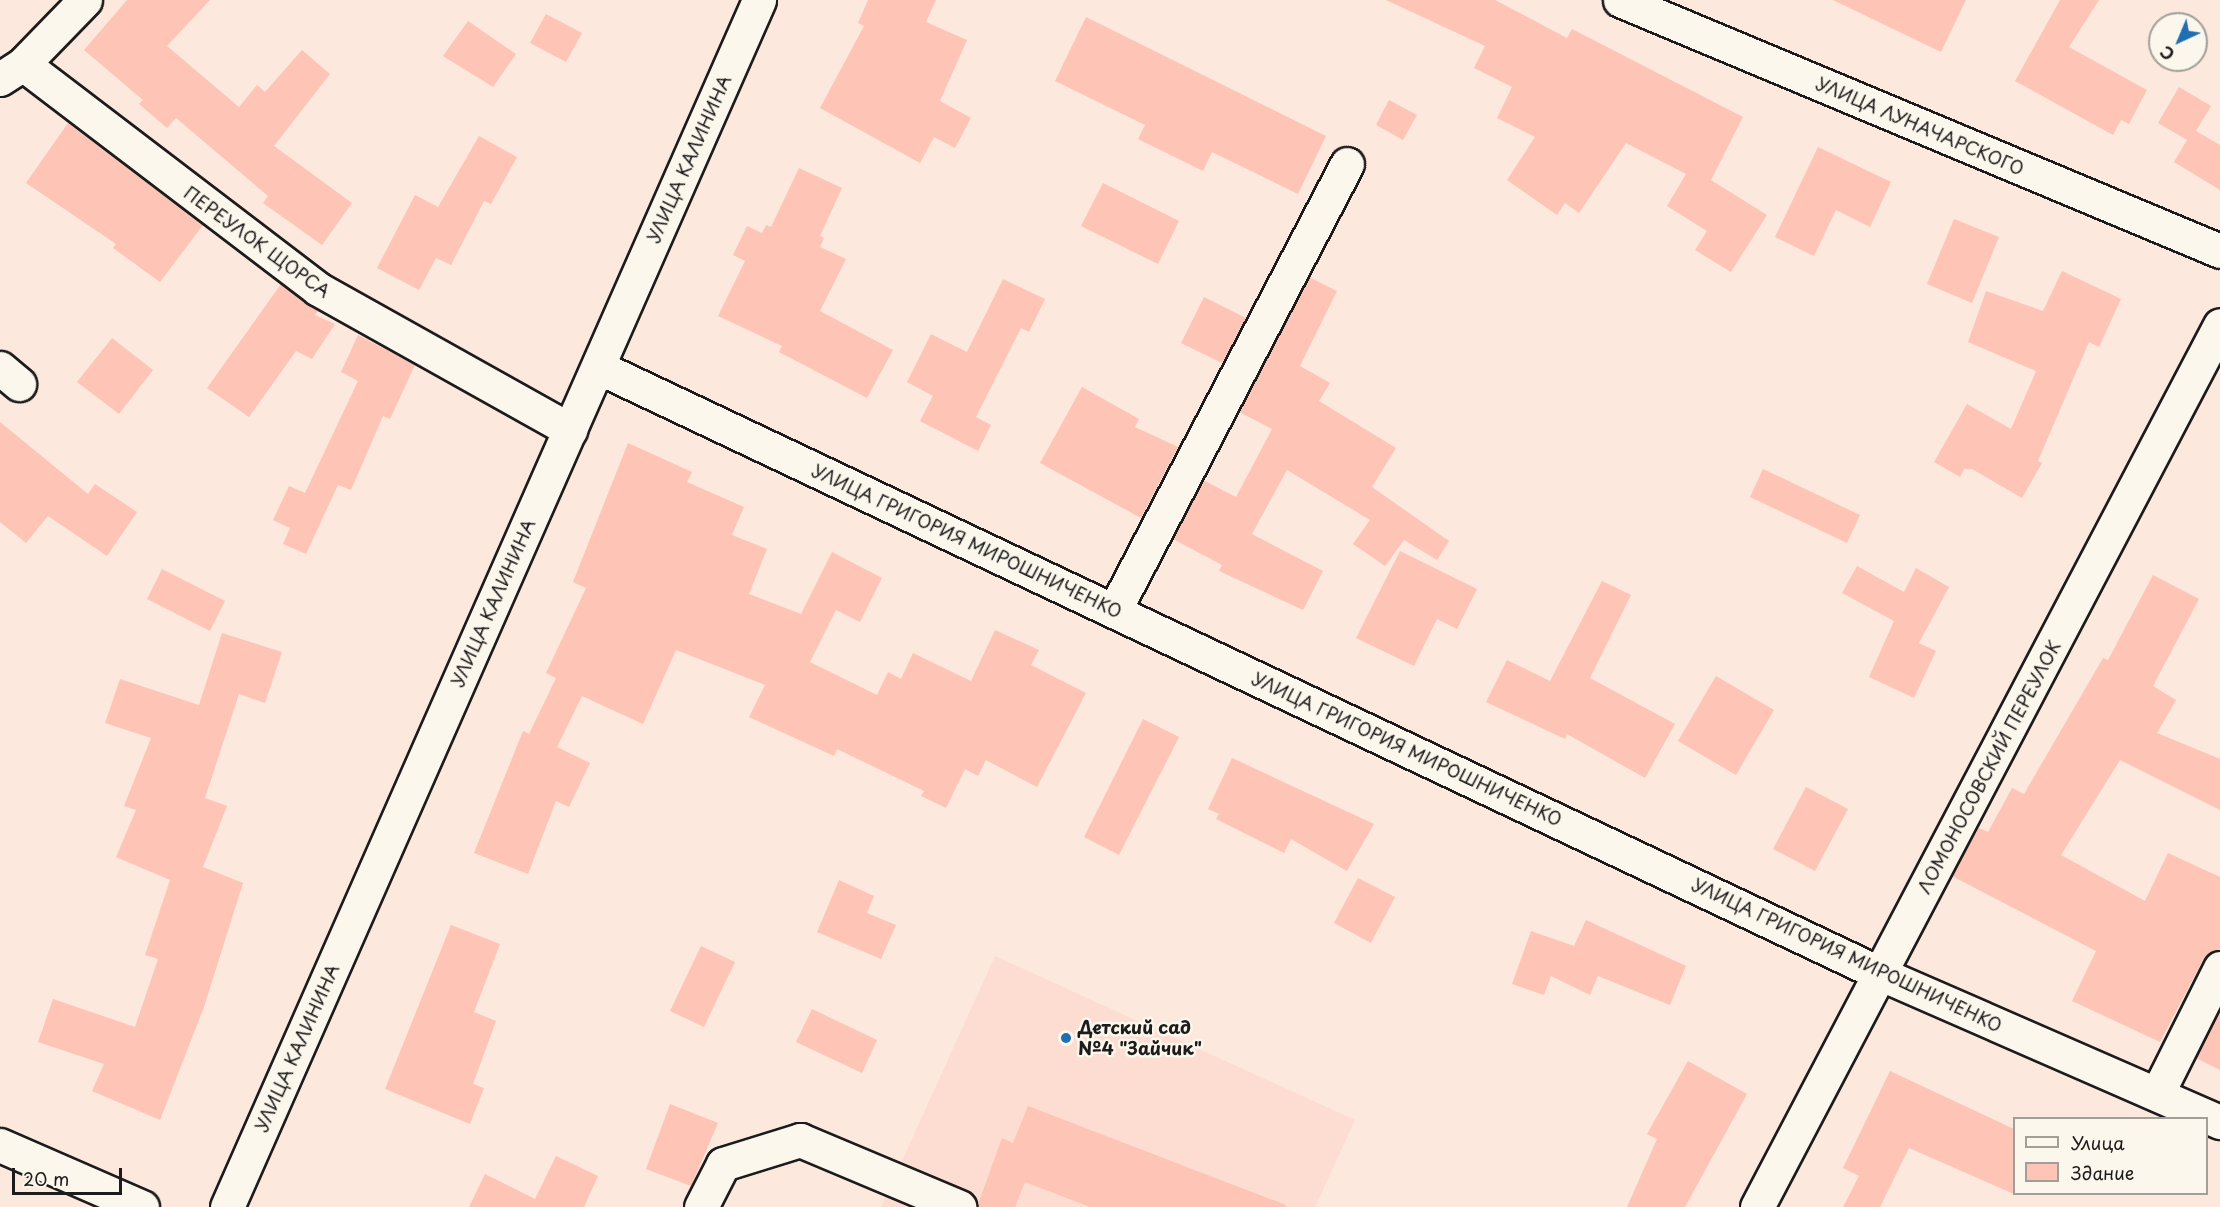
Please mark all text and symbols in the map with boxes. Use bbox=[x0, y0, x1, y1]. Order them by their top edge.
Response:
north arrow bbox=[2148, 12, 2208, 72]
text: С bbox=[2154, 41, 2180, 66]
street label: УЛИЦА КАЛИНИНА bbox=[642, 72, 736, 246]
street label: УЛИЦА ЛУНАЧАРСКОГО bbox=[1812, 72, 2028, 180]
street label: ПЕРЕУЛОК ЩОРСА bbox=[179, 182, 335, 302]
street label: УЛИЦА ГРИГОРИЯ МИРОШНИЧЕНКО bbox=[808, 459, 1126, 623]
street label: УЛИЦА КАЛИНИНА bbox=[446, 516, 540, 690]
street label: ЛОМОНОСОВСКИЙ ПЕРЕУЛОК bbox=[1913, 637, 2065, 897]
street label: УЛИЦА ГРИГОРИЯ МИРОШНИЧЕНКО bbox=[1248, 667, 1566, 831]
street label: УЛИЦА ГРИГОРИЯ МИРОШНИЧЕНКО bbox=[1688, 873, 2006, 1037]
street label: УЛИЦА КАЛИНИНА bbox=[250, 961, 344, 1135]
place label: Детский сад №4 "Зайчик" bbox=[1078, 1017, 1202, 1060]
marker: Детский сад №4 "Зайчик" bbox=[1059, 1031, 1073, 1045]
legend bbox=[2013, 1117, 2208, 1195]
text: Улица bbox=[2071, 1129, 2125, 1156]
scale bar bbox=[15, 1156, 124, 1194]
text: Здание bbox=[2071, 1159, 2134, 1186]
text: 20 m bbox=[23, 1165, 69, 1192]

